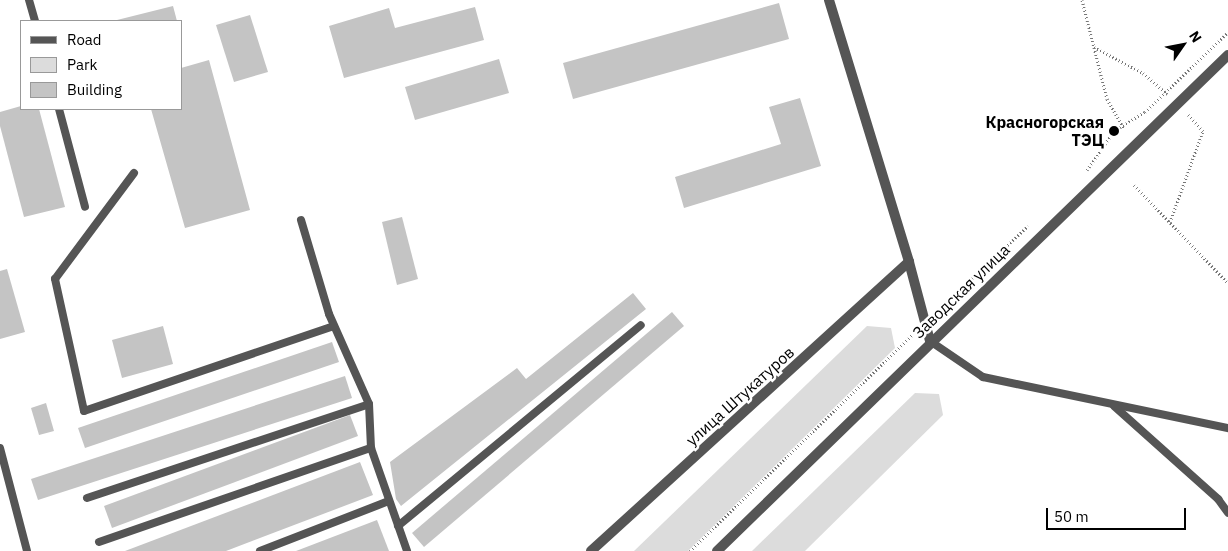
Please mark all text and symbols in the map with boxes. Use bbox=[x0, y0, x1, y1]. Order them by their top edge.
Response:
legend bbox=[20, 20, 182, 110]
north arrow bbox=[1158, 20, 1208, 70]
text: N bbox=[1185, 28, 1206, 46]
text: Road bbox=[67, 30, 102, 49]
text: Park bbox=[67, 55, 97, 74]
text: Building bbox=[67, 80, 122, 99]
place label: Красногорская ТЭЦ bbox=[986, 112, 1104, 150]
marker: Красногорская ТЭЦ bbox=[1108, 125, 1120, 137]
street label: Заводская улица bbox=[909, 240, 1013, 342]
street label: улица Штукатуров bbox=[682, 342, 798, 450]
scale bar bbox=[1048, 498, 1188, 530]
text: 50 m bbox=[1054, 507, 1089, 526]

